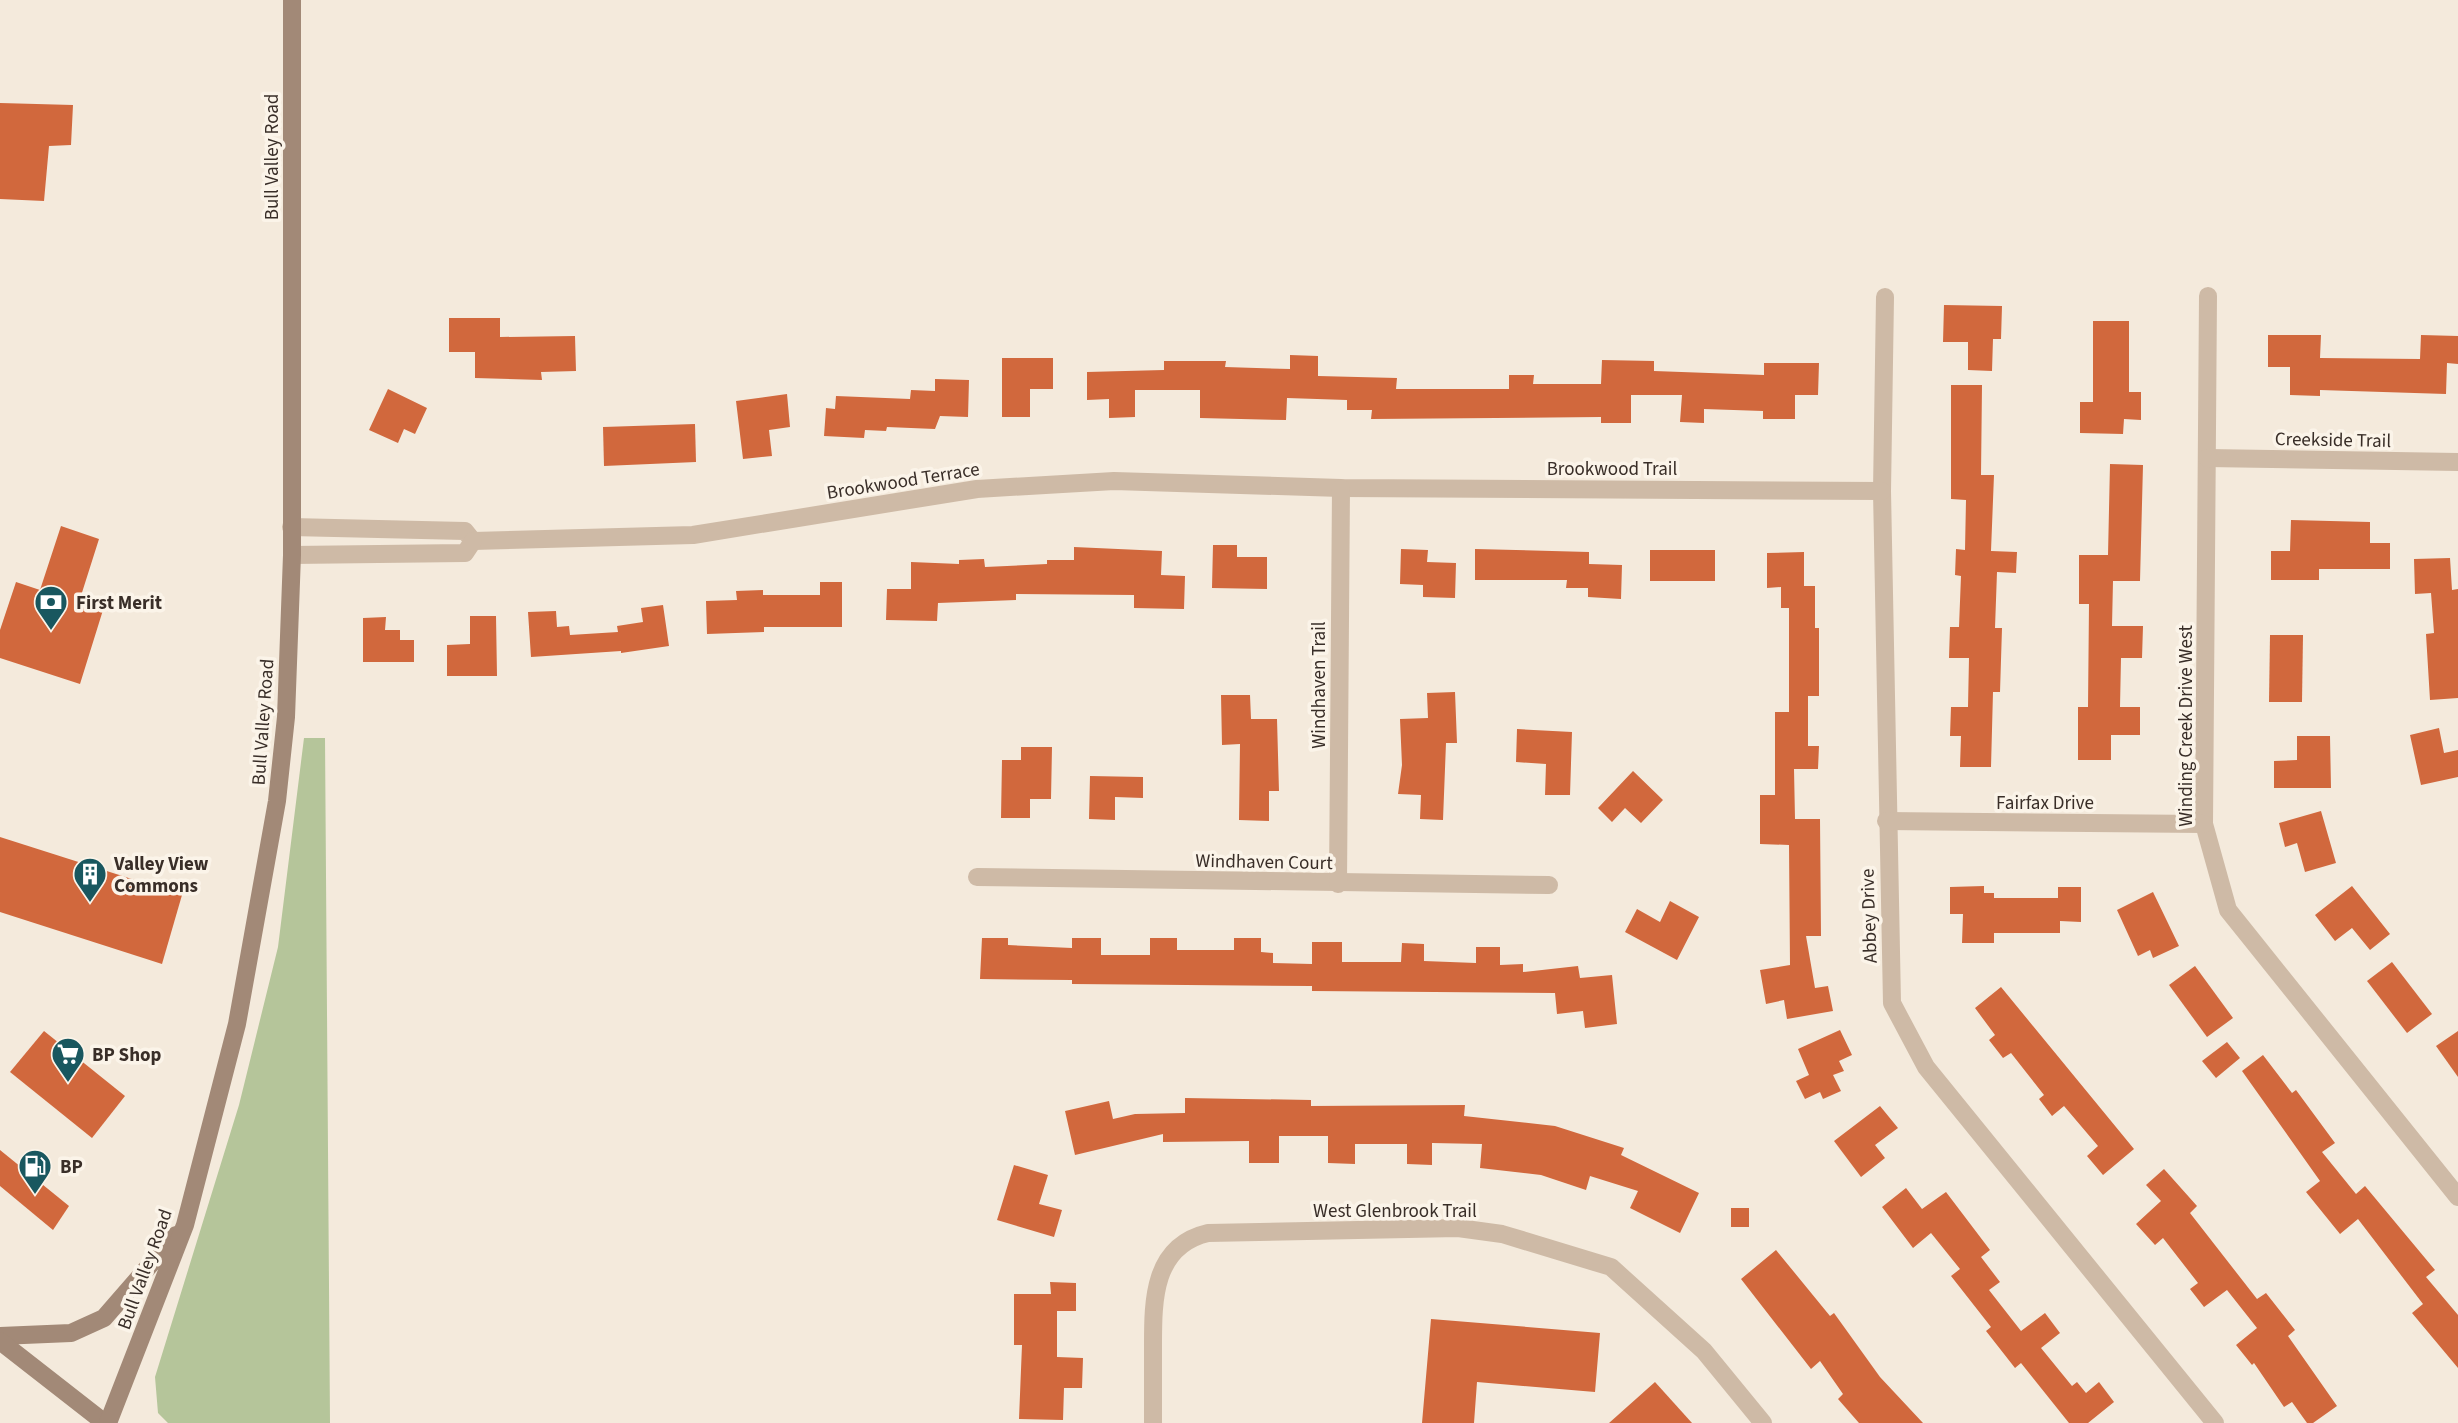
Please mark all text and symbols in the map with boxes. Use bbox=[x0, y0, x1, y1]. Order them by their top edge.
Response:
street label: Bull Valley Road bbox=[259, 94, 286, 220]
street label: Creekside Trail bbox=[2275, 426, 2392, 455]
street label: Brookwood Terrace bbox=[825, 456, 982, 507]
street label: Brookwood Trail bbox=[1547, 456, 1677, 483]
bank icon: First Merit bbox=[32, 583, 70, 632]
place label: First Merit bbox=[76, 590, 162, 617]
street label: Windhaven Trail bbox=[1306, 621, 1333, 749]
street label: Winding Creek Drive West bbox=[2173, 625, 2200, 827]
street label: Bull Valley Road bbox=[246, 658, 281, 786]
street label: Fairfax Drive bbox=[1996, 790, 2094, 817]
street label: Windhaven Court bbox=[1195, 848, 1333, 877]
place label: Valley View Commons bbox=[113, 851, 209, 900]
building icon: Valley View Commons bbox=[71, 855, 109, 904]
street label: Abbey Drive bbox=[1854, 868, 1885, 964]
supermarket icon: BP Shop bbox=[49, 1035, 87, 1084]
place label: BP Shop bbox=[92, 1042, 162, 1069]
fuel station icon: BP bbox=[16, 1147, 54, 1196]
place label: BP bbox=[60, 1154, 83, 1181]
street label: West Glenbrook Trail bbox=[1313, 1198, 1477, 1225]
street label: Bull Valley Road bbox=[111, 1205, 180, 1334]

